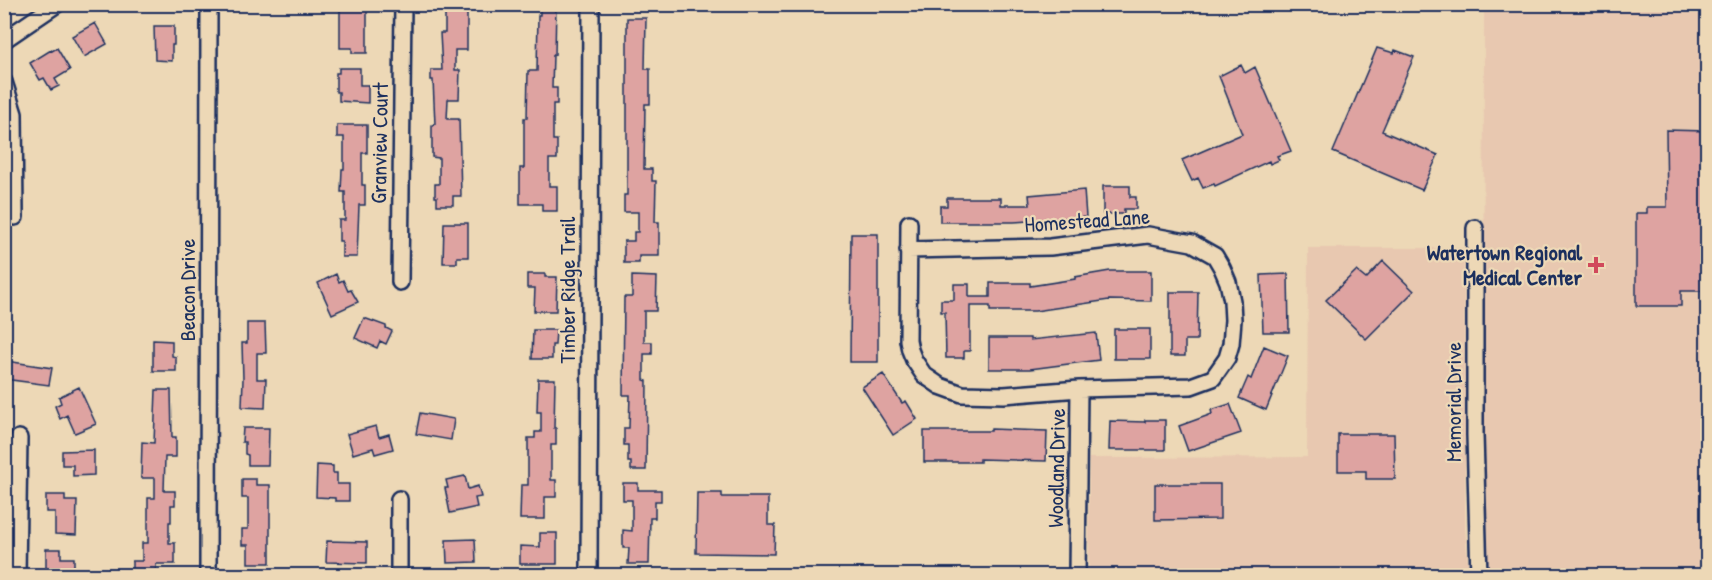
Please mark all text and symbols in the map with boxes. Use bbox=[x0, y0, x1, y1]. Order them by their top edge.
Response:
street label: Granview Court bbox=[363, 82, 395, 204]
street label: Homestead Lane bbox=[1023, 201, 1151, 239]
street label: Timber Ridge Trail bbox=[552, 216, 582, 363]
place label: Watertown Regional Medical Center bbox=[1427, 237, 1583, 292]
street label: Beacon Drive bbox=[172, 239, 202, 341]
marker: Watertown Regional Medical Center bbox=[1587, 256, 1605, 274]
street label: Memorial Drive bbox=[1438, 342, 1468, 462]
street label: Woodland Drive bbox=[1040, 408, 1072, 528]

